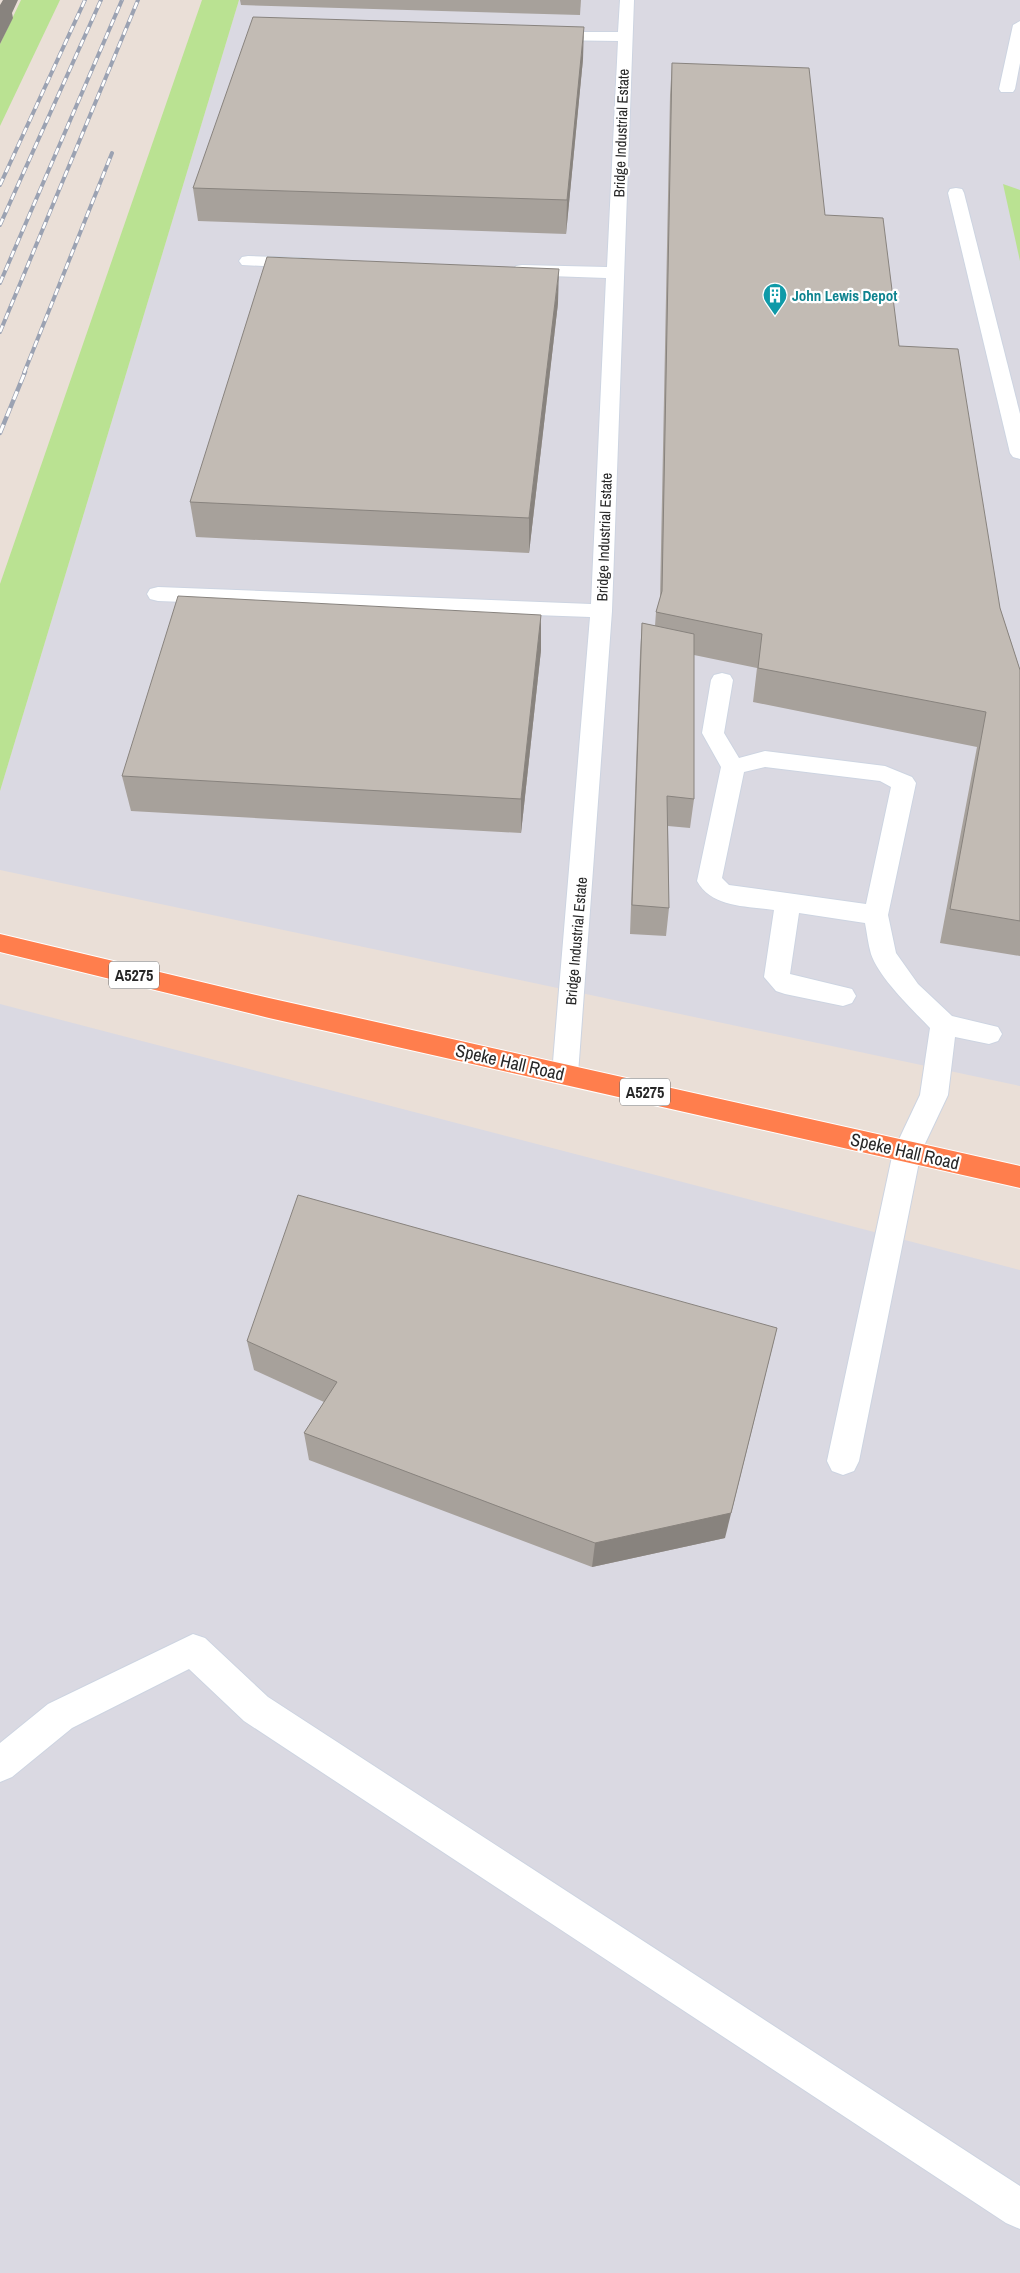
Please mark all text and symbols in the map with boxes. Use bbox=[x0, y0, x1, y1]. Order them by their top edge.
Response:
street label: Bridge Industrial Estate bbox=[608, 68, 634, 198]
building icon: John Lewis Depot bbox=[762, 282, 788, 316]
place label: John Lewis Depot bbox=[792, 285, 897, 306]
street label: Bridge Industrial Estate bbox=[591, 472, 617, 602]
street label: Bridge Industrial Estate bbox=[560, 876, 592, 1006]
road number: A5275 bbox=[109, 962, 159, 988]
street label: Speke Hall Road bbox=[453, 1037, 567, 1087]
road number: A5275 bbox=[620, 1078, 670, 1106]
street label: Speke Hall Road bbox=[848, 1126, 962, 1176]

